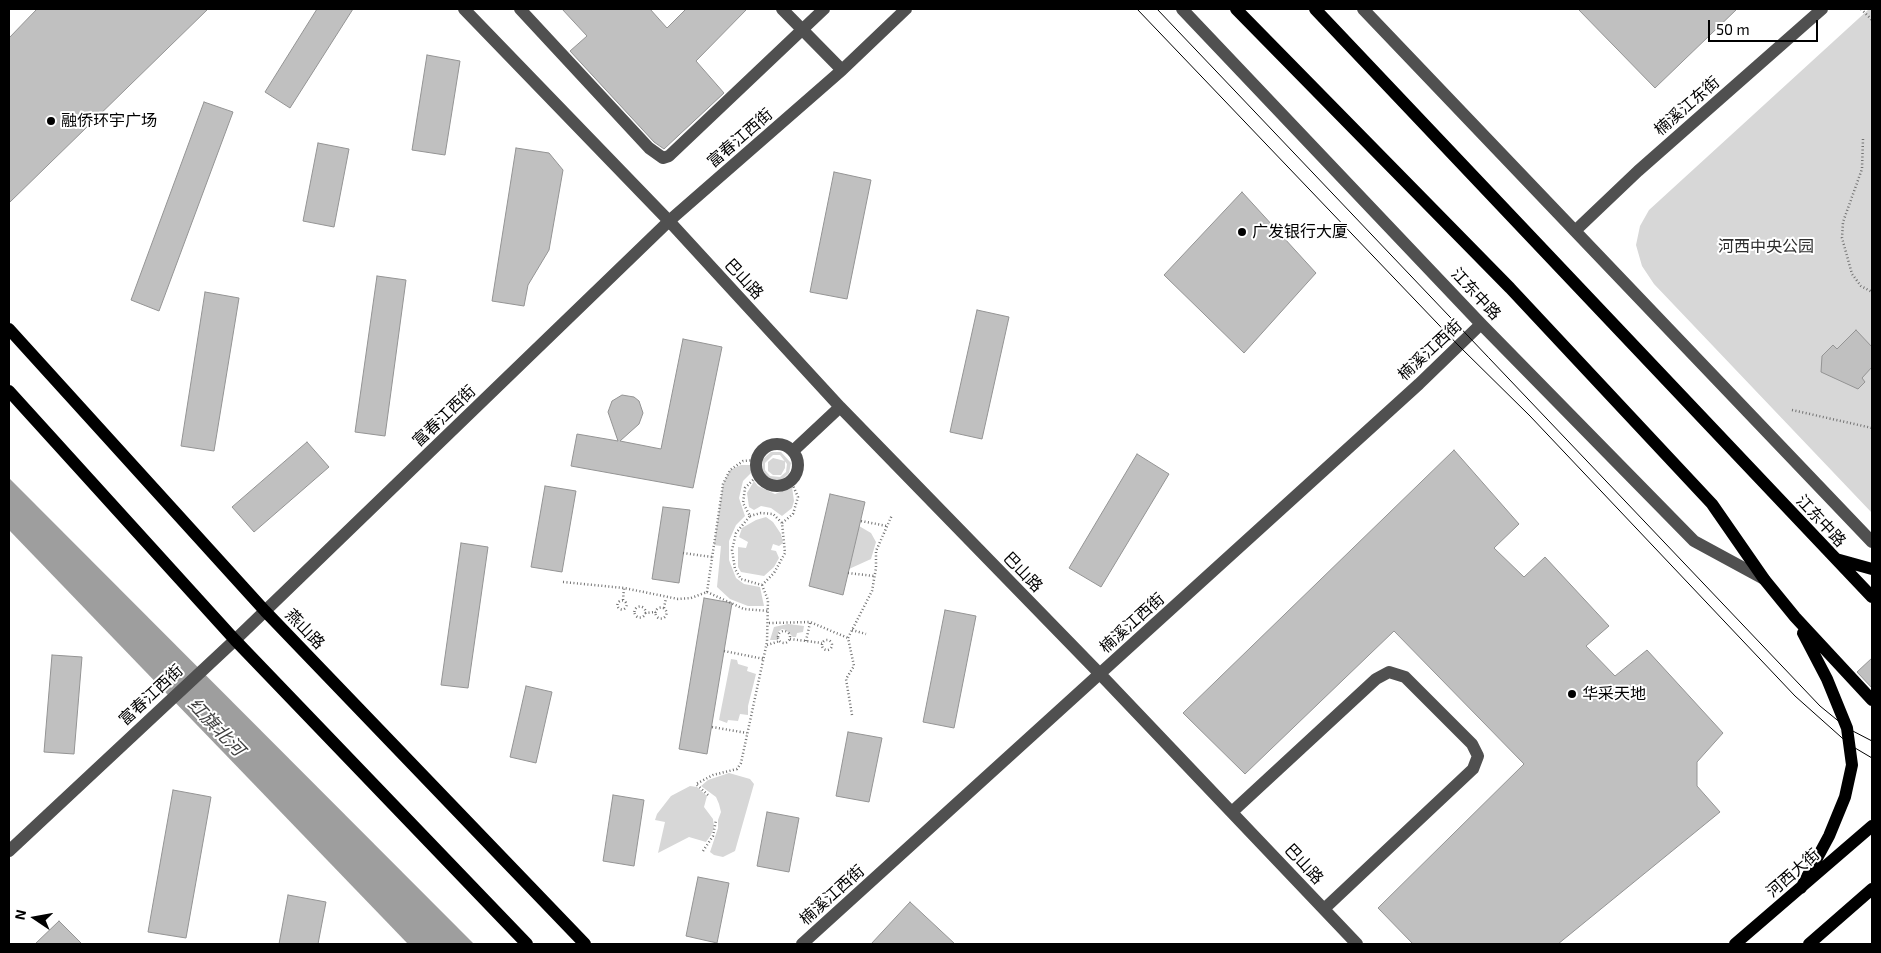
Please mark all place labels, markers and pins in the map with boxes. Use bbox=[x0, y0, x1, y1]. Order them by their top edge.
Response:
place label: 融侨环宇广场 bbox=[61, 111, 157, 131]
marker: 融侨环宇广场 bbox=[45, 115, 57, 127]
place label: 广发银行大厦 bbox=[1252, 222, 1348, 242]
marker: 广发银行大厦 bbox=[1236, 226, 1248, 238]
place label: 华采天地 bbox=[1582, 684, 1646, 704]
marker: 华采天地 bbox=[1566, 688, 1578, 700]

